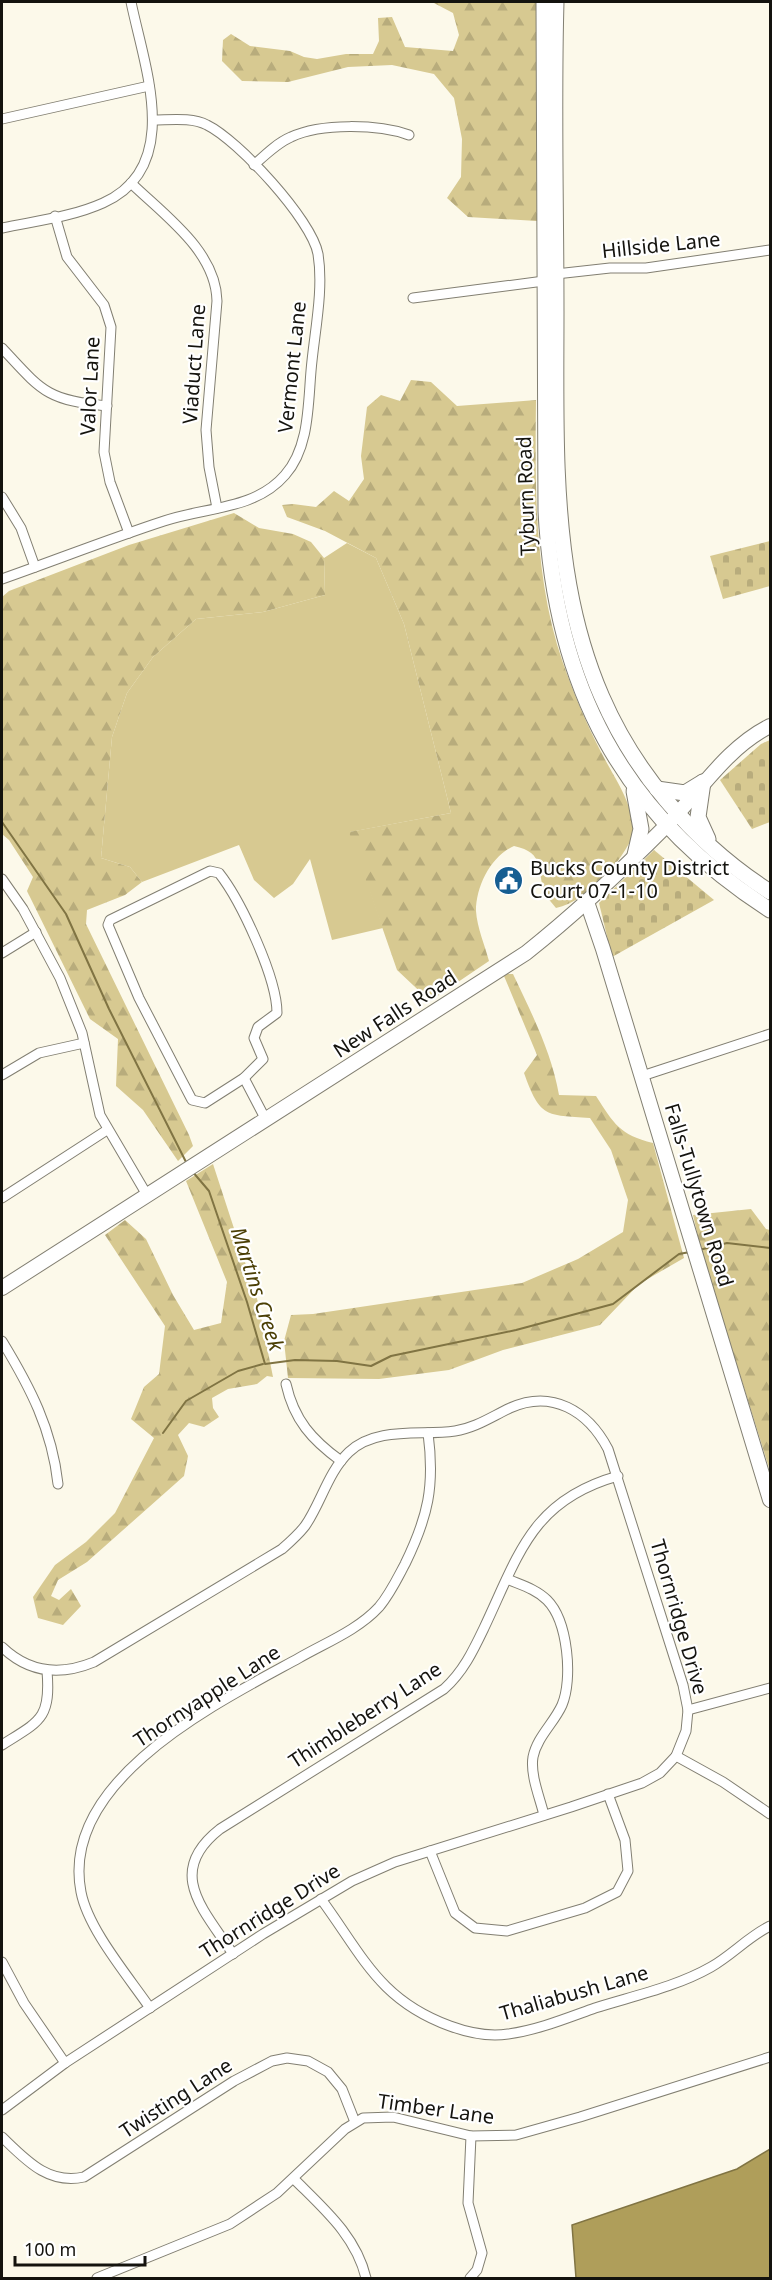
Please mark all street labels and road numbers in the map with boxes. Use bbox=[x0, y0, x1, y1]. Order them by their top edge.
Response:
street label: Hillside Lane bbox=[600, 225, 722, 264]
street label: Vermont Lane bbox=[271, 300, 312, 434]
street label: Viaduct Lane bbox=[176, 303, 211, 425]
street label: Valor Lane bbox=[73, 336, 106, 436]
street label: Tyburn Road bbox=[510, 436, 541, 556]
street label: New Falls Road bbox=[328, 964, 462, 1064]
street label: Falls-Tullytown Road bbox=[659, 1100, 740, 1290]
street label: Thornridge Drive bbox=[644, 1536, 715, 1698]
street label: Thornyapple Lane bbox=[128, 1638, 285, 1753]
street label: Thimbleberry Lane bbox=[283, 1655, 446, 1774]
street label: Thornridge Drive bbox=[195, 1857, 345, 1964]
street label: Thaliabush Lane bbox=[496, 1958, 651, 2027]
street label: Twisting Lane bbox=[114, 2051, 237, 2144]
street label: Timber Lane bbox=[376, 2087, 496, 2130]

